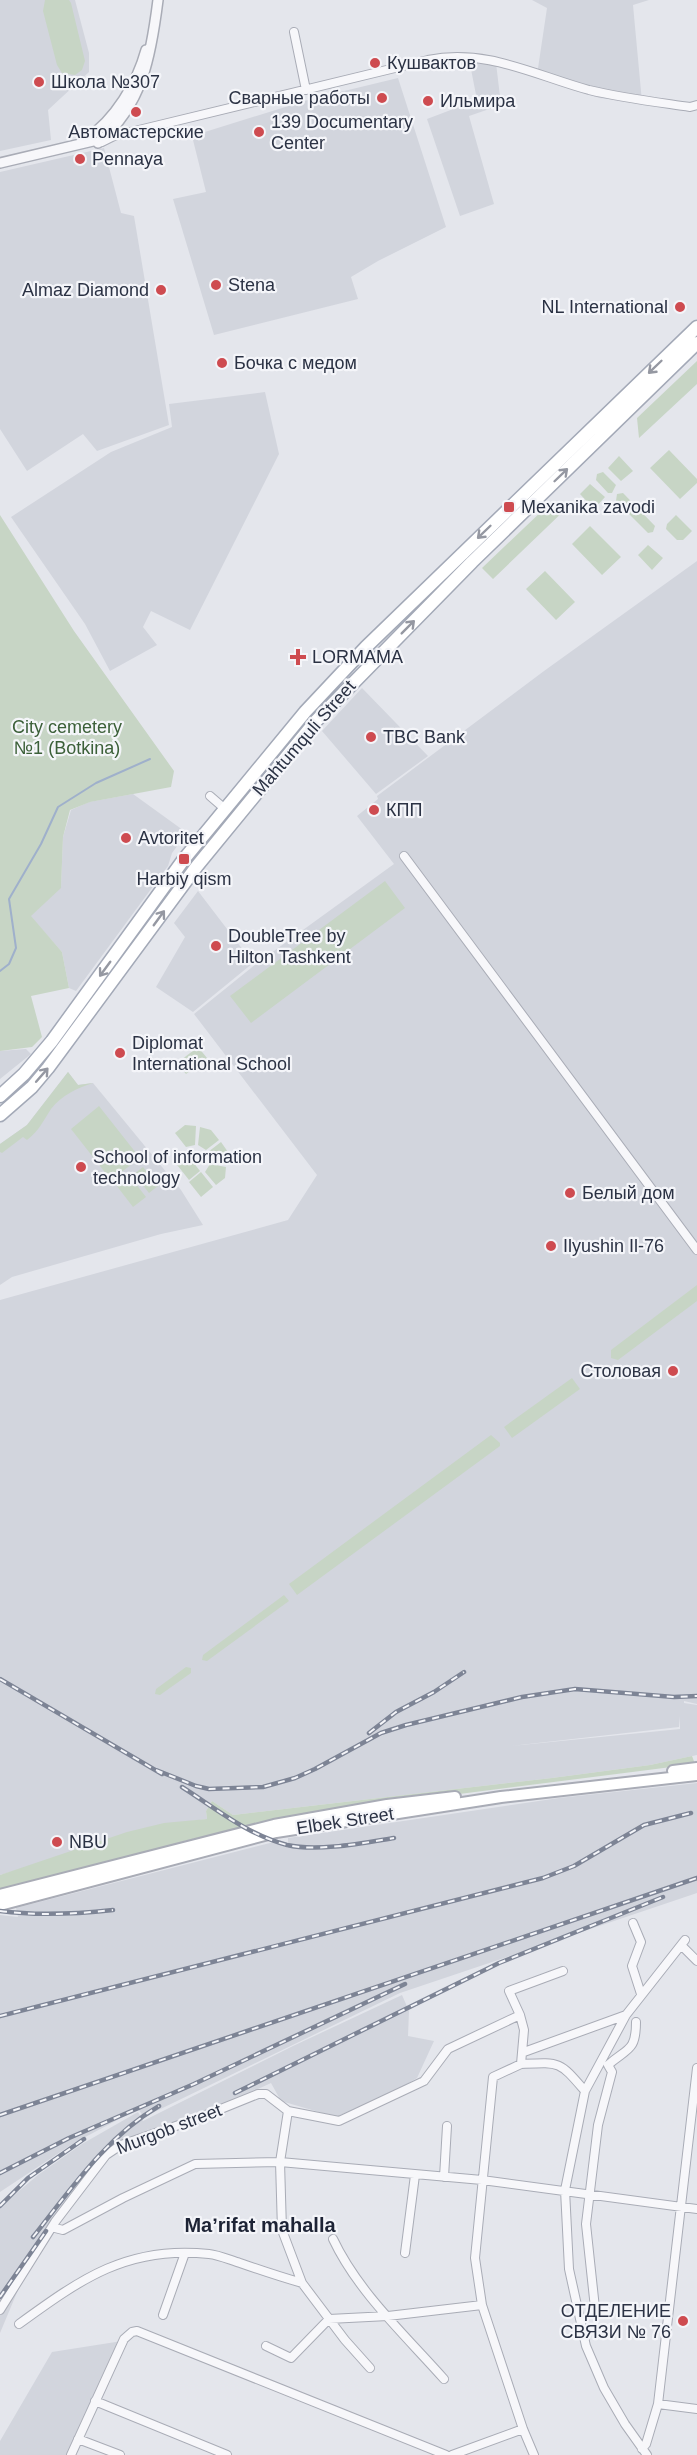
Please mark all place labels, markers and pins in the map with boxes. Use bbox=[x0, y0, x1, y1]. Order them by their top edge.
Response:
place label: Кушвактов bbox=[387, 53, 476, 73]
marker: Кушвактов bbox=[368, 56, 382, 70]
place label: Школа №307 bbox=[51, 72, 160, 92]
marker: Школа №307 bbox=[32, 75, 46, 89]
place label: Сварные работы bbox=[229, 88, 370, 108]
marker: Сварные работы bbox=[375, 91, 389, 105]
place label: Ильмира bbox=[440, 91, 516, 111]
marker: Ильмира bbox=[421, 94, 435, 108]
marker: Автомастерские bbox=[129, 105, 143, 119]
place label: 139 Documentary Center bbox=[271, 112, 413, 153]
place label: Автомастерские bbox=[68, 122, 204, 142]
marker: 139 Documentary Center bbox=[252, 125, 266, 139]
place label: Pennaya bbox=[92, 149, 164, 169]
marker: Pennaya bbox=[73, 152, 87, 166]
place label: Stena bbox=[228, 275, 276, 295]
marker: Stena bbox=[209, 278, 223, 292]
place label: Almaz Diamond bbox=[22, 280, 149, 300]
marker: Almaz Diamond bbox=[154, 283, 168, 297]
place label: NL International bbox=[542, 297, 668, 317]
marker: NL International bbox=[673, 300, 687, 314]
place label: Бочка с медом bbox=[234, 353, 357, 373]
marker: Бочка с медом bbox=[215, 356, 229, 370]
place label: Mexanika zavodi bbox=[521, 497, 655, 517]
marker: Mexanika zavodi bbox=[502, 500, 516, 514]
place label: LORMAMA bbox=[312, 647, 403, 667]
marker: LORMAMA bbox=[289, 648, 307, 666]
place label: TBC Bank bbox=[383, 727, 466, 747]
marker: TBC Bank bbox=[364, 730, 378, 744]
place label: КПП bbox=[386, 800, 422, 820]
marker: КПП bbox=[367, 803, 381, 817]
place label: Avtoritet bbox=[138, 828, 204, 848]
marker: Avtoritet bbox=[119, 831, 133, 845]
marker: Harbiy qism bbox=[177, 852, 191, 866]
place label: Harbiy qism bbox=[136, 869, 232, 889]
place label: DoubleTree by Hilton Tashkent bbox=[228, 926, 351, 967]
marker: DoubleTree by Hilton Tashkent bbox=[209, 939, 223, 953]
place label: Diplomat International School bbox=[132, 1033, 291, 1074]
marker: Diplomat International School bbox=[113, 1046, 127, 1060]
place label: School of information technology bbox=[93, 1147, 262, 1188]
marker: School of information technology bbox=[74, 1160, 88, 1174]
place label: Белый дом bbox=[582, 1183, 675, 1203]
marker: Белый дом bbox=[563, 1186, 577, 1200]
place label: Ilyushin Il-76 bbox=[563, 1236, 664, 1256]
marker: Ilyushin Il-76 bbox=[544, 1239, 558, 1253]
place label: Столовая bbox=[581, 1361, 661, 1381]
marker: Столовая bbox=[666, 1364, 680, 1378]
place label: NBU bbox=[69, 1832, 107, 1852]
marker: NBU bbox=[50, 1835, 64, 1849]
place label: ОТДЕЛЕНИЕ СВЯЗИ № 76 bbox=[560, 2301, 671, 2342]
marker: ОТДЕЛЕНИЕ СВЯЗИ № 76 bbox=[676, 2314, 690, 2328]

